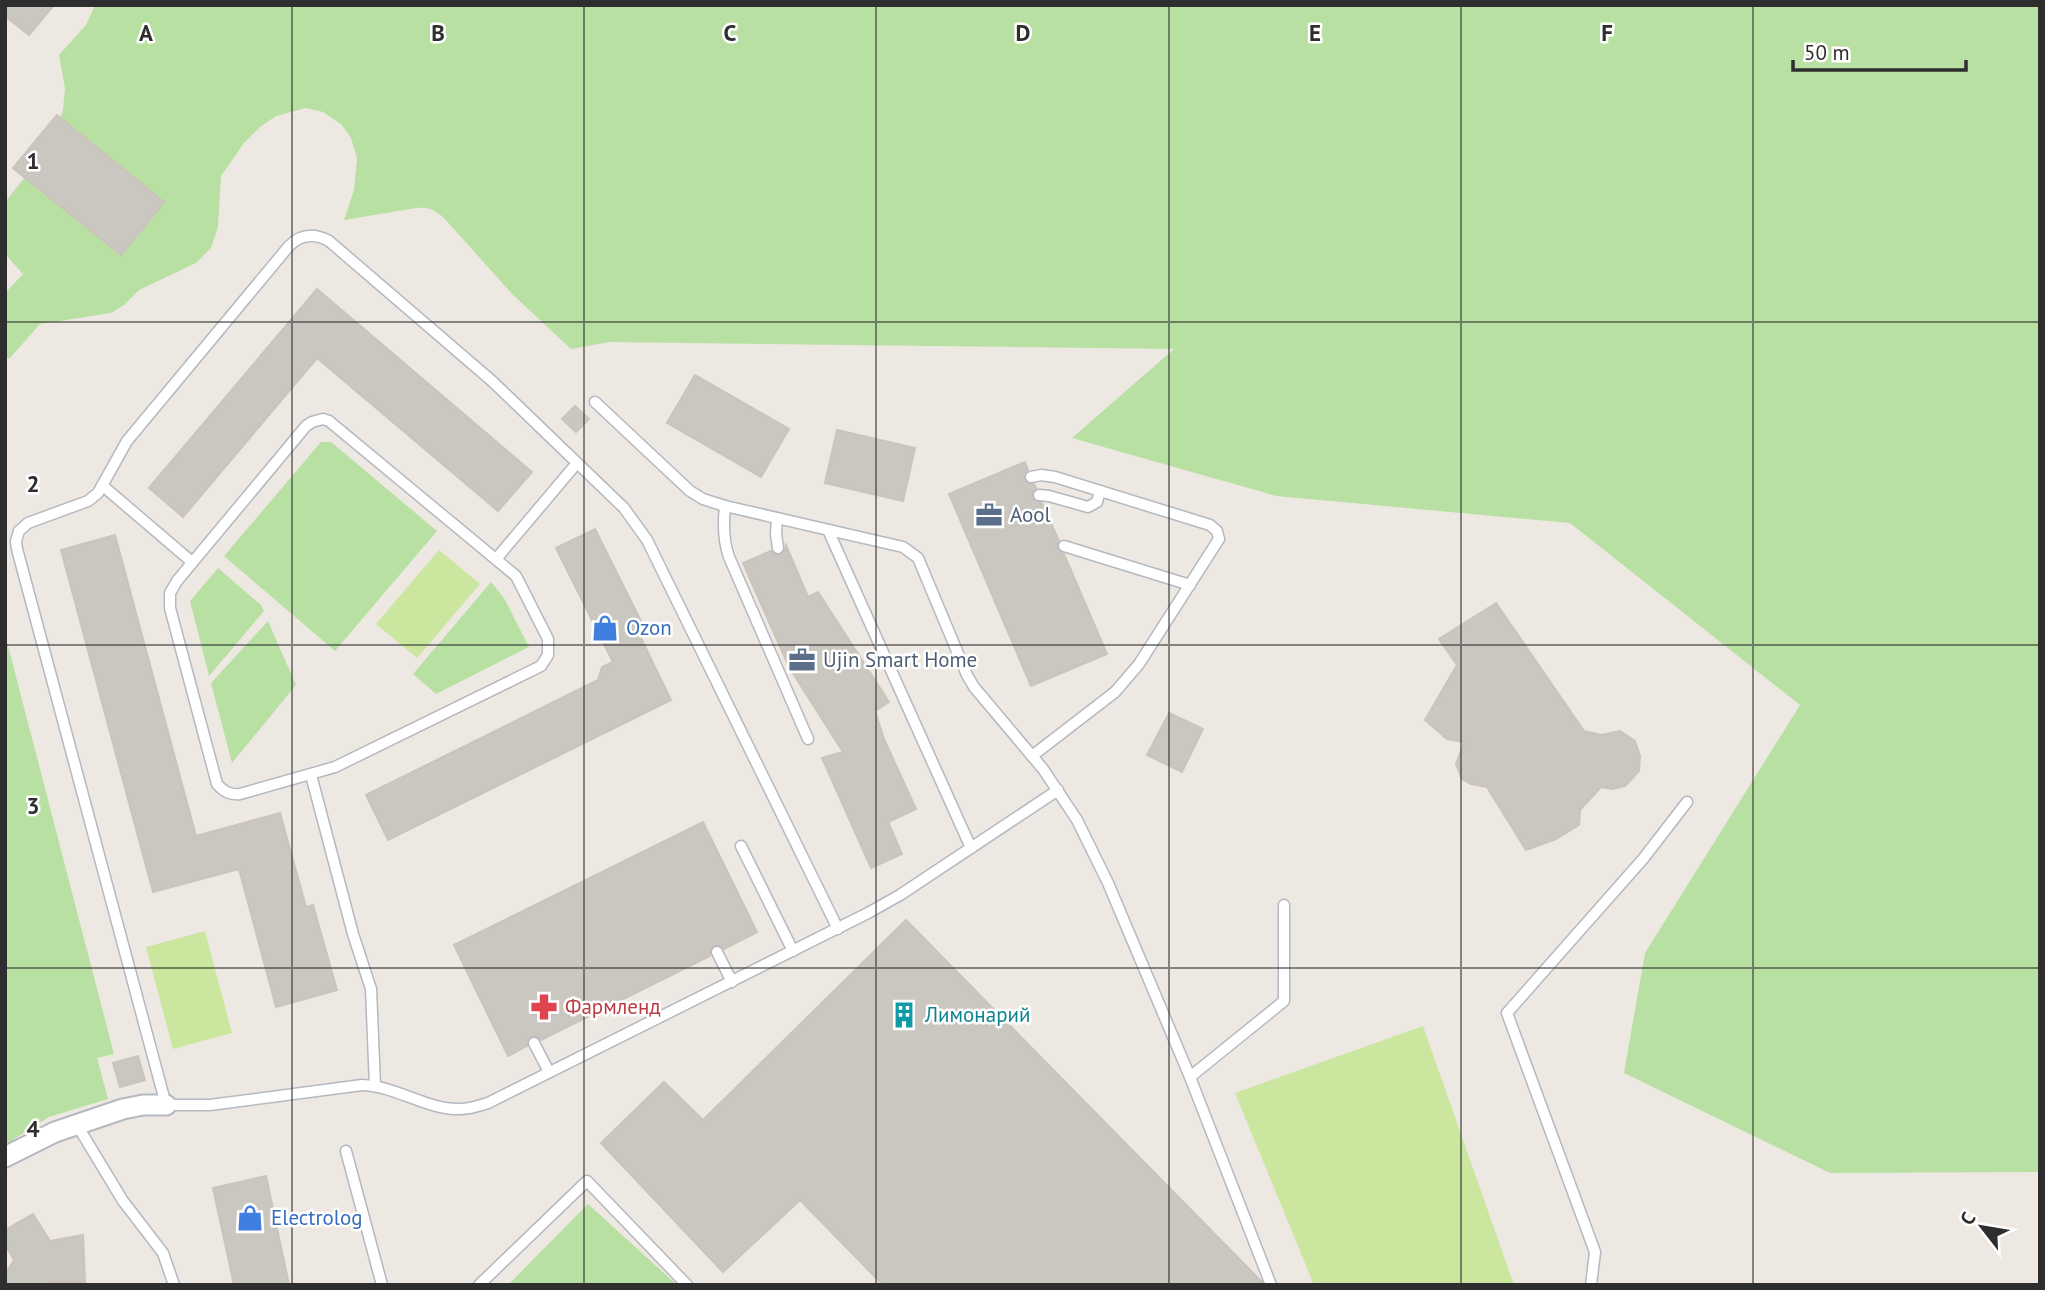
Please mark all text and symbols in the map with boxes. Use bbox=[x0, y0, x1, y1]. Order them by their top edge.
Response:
text: A bbox=[139, 18, 153, 47]
text: B bbox=[431, 18, 445, 47]
text: C bbox=[724, 18, 737, 47]
text: D bbox=[1016, 18, 1030, 47]
text: E bbox=[1309, 18, 1321, 47]
text: F bbox=[1601, 18, 1613, 47]
scale bar bbox=[1793, 28, 1966, 72]
text: 50 m bbox=[1804, 39, 1850, 66]
text: 1 bbox=[26, 146, 40, 175]
text: 2 bbox=[26, 469, 40, 498]
office icon: Aool bbox=[974, 500, 1004, 530]
place label: Aool bbox=[1010, 501, 1051, 528]
shop icon: Ozon bbox=[590, 613, 620, 643]
place label: Ozon bbox=[626, 614, 672, 641]
office icon: Ujin Smart Home bbox=[787, 645, 817, 675]
place label: Ujin Smart Home bbox=[823, 646, 977, 673]
text: 3 bbox=[26, 791, 40, 820]
pharmacy icon: Фармленд bbox=[529, 992, 559, 1022]
place label: Фармленд bbox=[565, 993, 661, 1020]
building icon: Лимонарий bbox=[889, 1000, 919, 1030]
place label: Лимонарий bbox=[924, 1001, 1030, 1028]
text: 4 bbox=[26, 1114, 40, 1143]
north arrow bbox=[1947, 1192, 2017, 1262]
shop icon: Electrolog bbox=[235, 1203, 265, 1233]
place label: Electrolog bbox=[271, 1204, 362, 1231]
text: С bbox=[1954, 1207, 1981, 1229]

